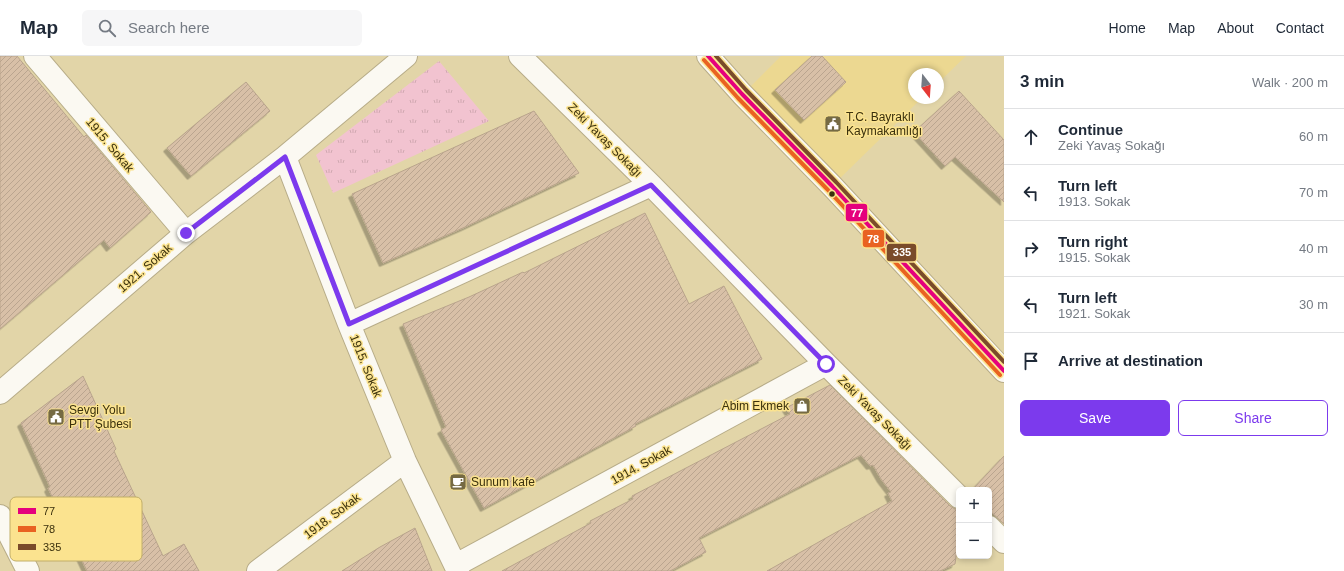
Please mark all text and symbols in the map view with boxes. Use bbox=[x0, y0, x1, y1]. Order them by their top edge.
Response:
search box bbox=[82, 10, 362, 46]
text: Map bbox=[20, 17, 58, 38]
icon: search bbox=[96, 17, 118, 39]
text: Search here bbox=[128, 19, 210, 36]
text: Home bbox=[1109, 20, 1146, 36]
text: Map bbox=[1168, 20, 1195, 36]
text: About bbox=[1217, 20, 1254, 36]
text: Contact bbox=[1276, 20, 1324, 36]
north arrow bbox=[908, 68, 944, 104]
text: 3 min bbox=[1020, 72, 1064, 91]
text: Walk · 200 m bbox=[1252, 75, 1328, 90]
street label: Zeki Yavaş Sokağı bbox=[565, 100, 645, 180]
place label: T.C. Bayraklı Kaymakamlığı bbox=[846, 110, 922, 138]
public building icon: T.C. Bayraklı Kaymakamlığı bbox=[823, 114, 843, 134]
street label: 1915. Sokak bbox=[83, 115, 137, 176]
text: Continue bbox=[1058, 121, 1123, 138]
icon: ahead bbox=[1020, 126, 1042, 148]
text: 60 m bbox=[1299, 129, 1328, 144]
text: Zeki Yavaş Sokağı bbox=[1058, 138, 1165, 153]
text: Turn left bbox=[1058, 177, 1117, 194]
icon: left bbox=[1020, 182, 1042, 204]
text: 70 m bbox=[1299, 185, 1328, 200]
unlabelled marker bbox=[827, 189, 837, 199]
text: 1913. Sokak bbox=[1058, 194, 1130, 209]
line badge: 77 bbox=[845, 203, 868, 222]
text: 77 bbox=[851, 207, 863, 219]
route end bbox=[177, 224, 195, 242]
line badge: 78 bbox=[862, 229, 885, 248]
text: 78 bbox=[867, 233, 879, 245]
text: Turn right bbox=[1058, 233, 1128, 250]
icon: right bbox=[1020, 238, 1042, 260]
street label: 1921. Sokak bbox=[115, 240, 176, 295]
text: 40 m bbox=[1299, 241, 1328, 256]
line badge: 335 bbox=[886, 243, 917, 262]
text: 335 bbox=[893, 246, 911, 258]
text: 1915. Sokak bbox=[1058, 250, 1130, 265]
text: Turn left bbox=[1058, 289, 1117, 306]
icon: left bbox=[1020, 294, 1042, 316]
text: 30 m bbox=[1299, 297, 1328, 312]
text: 1921. Sokak bbox=[1058, 306, 1130, 321]
street label: 1915. Sokak bbox=[347, 332, 385, 400]
icon: arrive bbox=[1020, 350, 1042, 372]
text: Arrive at destination bbox=[1058, 352, 1203, 369]
route start bbox=[817, 355, 835, 373]
street label: Zeki Yavaş Sokağı bbox=[835, 373, 915, 453]
shop icon: Abim Ekmek bbox=[792, 396, 812, 416]
place label: Abim Ekmek bbox=[722, 399, 790, 413]
button: Save bbox=[1020, 400, 1170, 436]
button: Share bbox=[1178, 400, 1328, 436]
place label: Sevgi Yolu PTT Şubesi bbox=[69, 403, 131, 431]
public building icon: Sevgi Yolu PTT Şubesi bbox=[46, 407, 66, 427]
street label: 1914. Sokak bbox=[608, 442, 674, 487]
cafe icon: Sunum kafe bbox=[448, 472, 468, 492]
place label: Sunum kafe bbox=[471, 475, 535, 489]
map controls bbox=[956, 487, 992, 559]
button: + bbox=[956, 487, 992, 523]
street label: 1918. Sokak bbox=[301, 490, 364, 542]
legend bbox=[10, 497, 142, 561]
text: 77 bbox=[43, 505, 55, 517]
text: 78 bbox=[43, 523, 55, 535]
button: − bbox=[956, 523, 992, 559]
text: 335 bbox=[43, 541, 61, 553]

